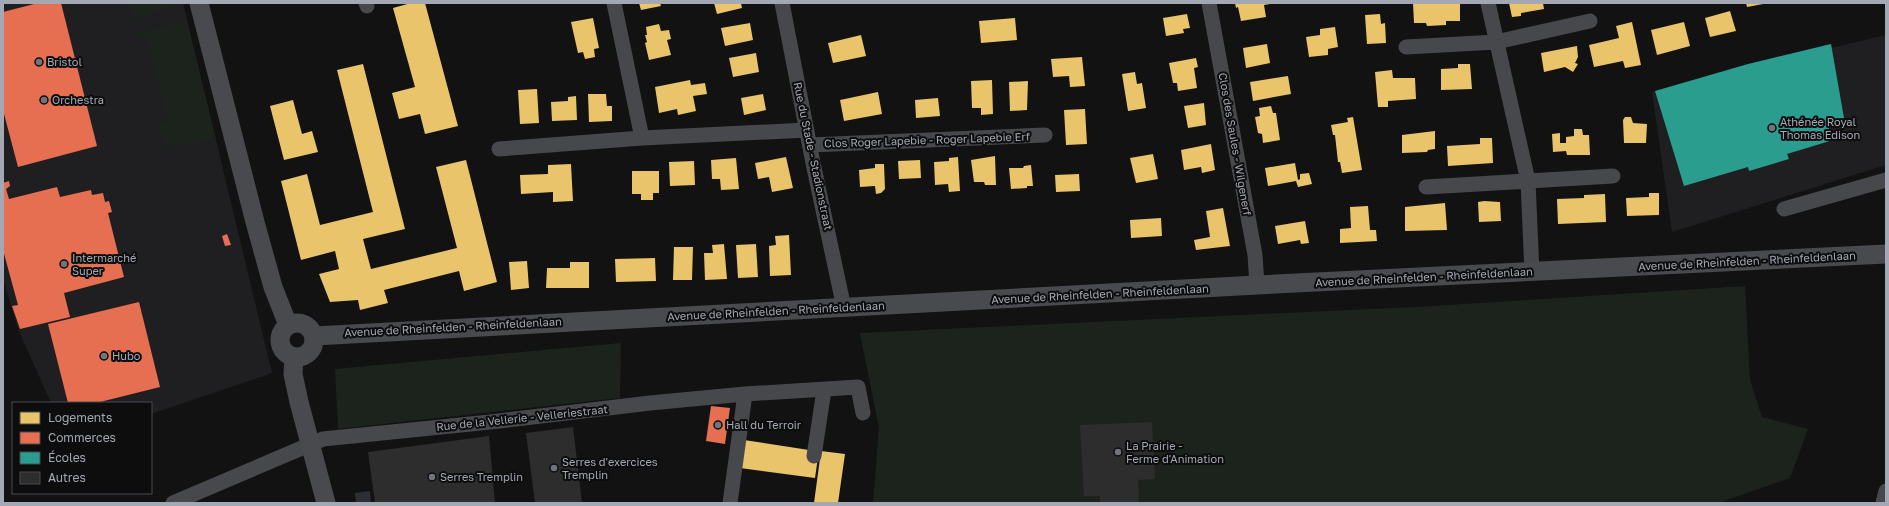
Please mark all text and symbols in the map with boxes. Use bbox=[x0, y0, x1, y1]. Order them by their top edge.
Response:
place label: Bristol bbox=[47, 55, 82, 68]
marker: Bristol bbox=[34, 57, 44, 67]
street label: Clos des Saules - Wilgenerf bbox=[1217, 72, 1254, 216]
street label: Rue du Stade - Stadionstraat bbox=[791, 81, 836, 231]
place label: Orchestra bbox=[52, 93, 104, 106]
marker: Orchestra bbox=[39, 95, 49, 105]
place label: Athénée Royal Thomas Edison bbox=[1780, 115, 1860, 141]
marker: Athénée Royal Thomas Edison bbox=[1767, 123, 1777, 133]
street label: Clos Roger Lapebie - Roger Lapebie Erf bbox=[824, 129, 1030, 150]
street label: Avenue de Rheinfelden - Rheinfeldenlaan bbox=[1638, 248, 1856, 273]
place label: Intermarché Super bbox=[72, 251, 136, 277]
marker: Intermarché Super bbox=[59, 259, 69, 269]
street label: Avenue de Rheinfelden - Rheinfeldenlaan bbox=[1315, 264, 1533, 289]
street label: Avenue de Rheinfelden - Rheinfeldenlaan bbox=[991, 281, 1209, 306]
street label: Avenue de Rheinfelden - Rheinfeldenlaan bbox=[667, 298, 885, 323]
street label: Avenue de Rheinfelden - Rheinfeldenlaan bbox=[344, 314, 562, 339]
place label: Hubo bbox=[112, 349, 141, 362]
marker: Hubo bbox=[99, 351, 109, 361]
legend bbox=[12, 402, 152, 494]
street label: Rue de la Vellerie - Velleriestraat bbox=[436, 402, 608, 433]
text: Logements bbox=[48, 410, 112, 425]
place label: Hall du Terroir bbox=[726, 418, 802, 431]
marker: Hall du Terroir bbox=[713, 420, 723, 430]
text: Commerces bbox=[48, 430, 116, 445]
place label: La Prairie - Ferme d'Animation bbox=[1126, 439, 1224, 465]
marker: La Prairie - Ferme d'Animation bbox=[1113, 447, 1123, 457]
text: Écoles bbox=[48, 450, 86, 465]
place label: Serres d'exercices Tremplin bbox=[562, 455, 658, 481]
marker: Serres d'exercices Tremplin bbox=[549, 463, 559, 473]
text: Autres bbox=[48, 470, 86, 485]
place label: Serres Tremplin bbox=[440, 470, 523, 483]
marker: Serres Tremplin bbox=[427, 472, 437, 482]

